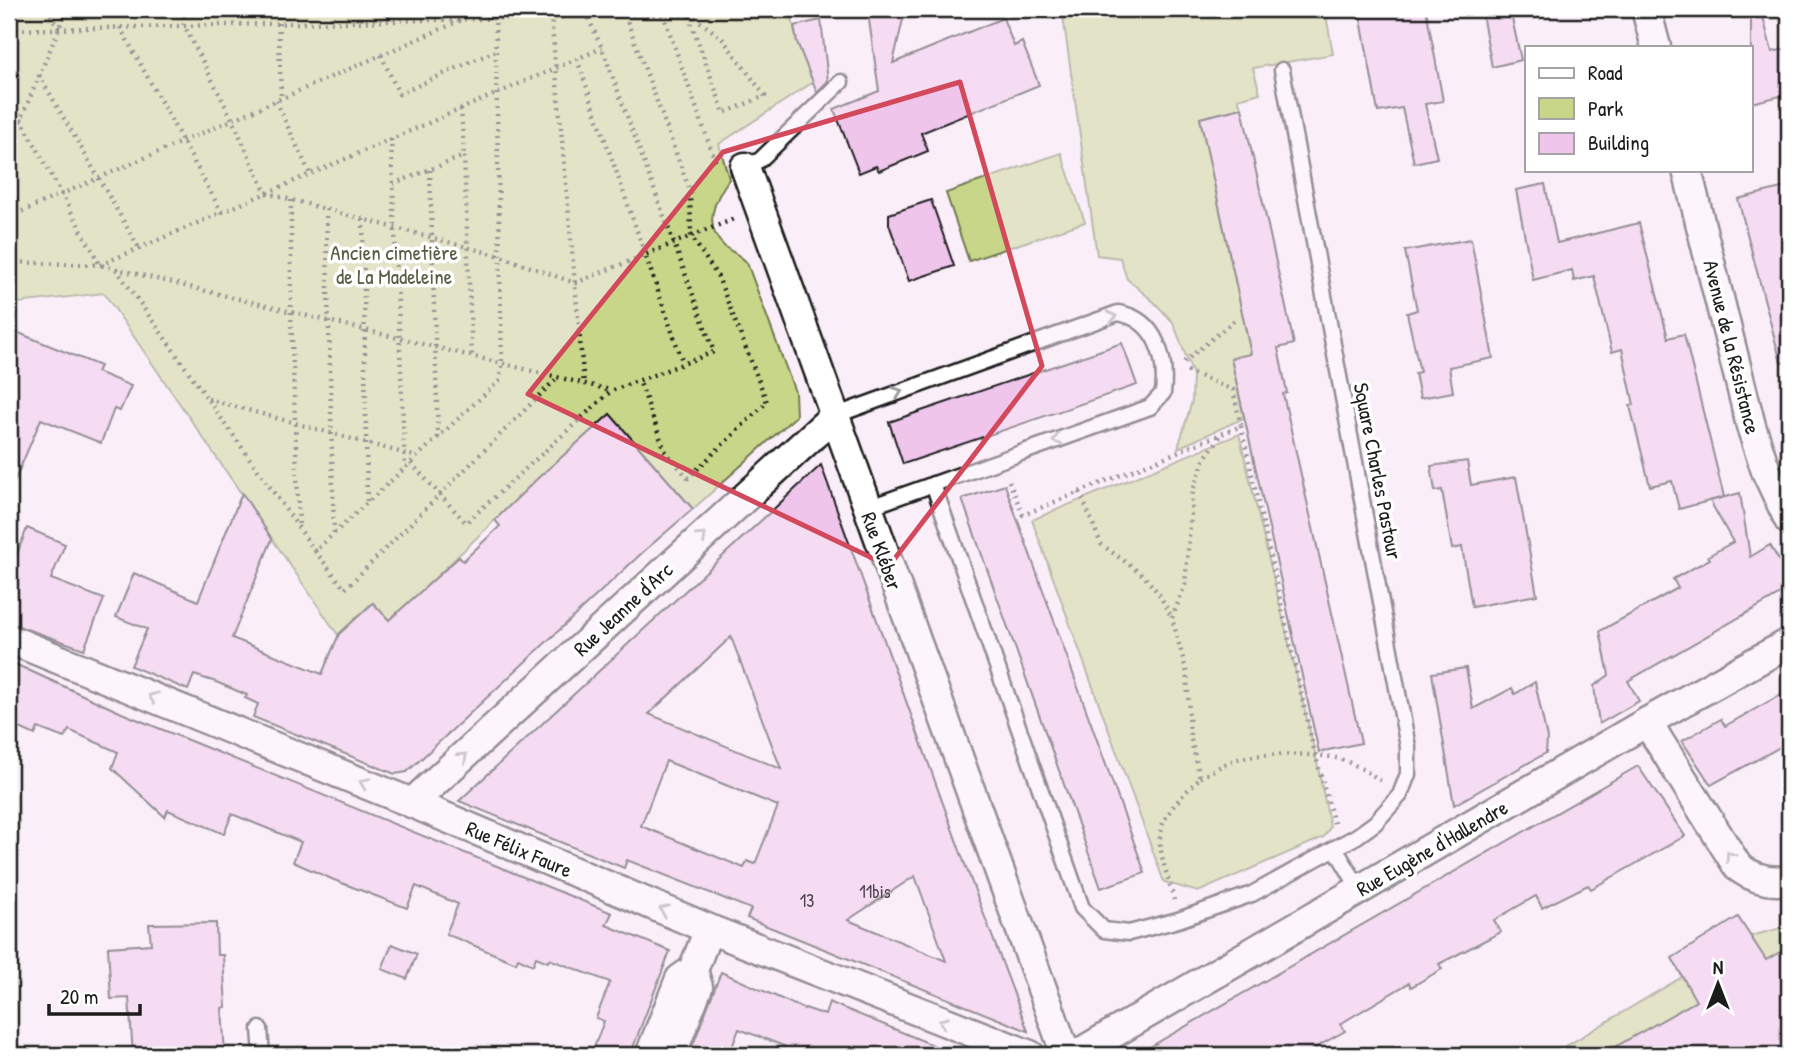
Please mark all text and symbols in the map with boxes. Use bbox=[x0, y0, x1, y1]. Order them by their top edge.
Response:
legend bbox=[1525, 46, 1752, 172]
text: Road bbox=[1588, 58, 1622, 87]
text: Park bbox=[1588, 94, 1623, 123]
text: Building bbox=[1588, 128, 1649, 157]
park label: Ancien cimetière de La Madeleine bbox=[330, 238, 458, 291]
street label: Avenue de la Résistance bbox=[1696, 257, 1768, 437]
one-way arrow bbox=[1106, 310, 1118, 325]
street label: Square Charles Pastour bbox=[1347, 380, 1409, 562]
one-way arrow bbox=[892, 387, 904, 401]
one-way arrow bbox=[1052, 432, 1064, 446]
street label: Rue Kléber bbox=[854, 508, 910, 594]
one-way arrow bbox=[694, 532, 707, 545]
street label: Rue Jeanne d'Arc bbox=[567, 555, 679, 662]
one-way arrow bbox=[148, 692, 160, 706]
one-way arrow bbox=[455, 753, 468, 765]
one-way arrow bbox=[359, 778, 371, 792]
street label: Rue Eugène d'Hallendre bbox=[1351, 793, 1513, 903]
street label: Rue Félix Faure bbox=[461, 814, 577, 884]
one-way arrow bbox=[1726, 851, 1739, 864]
house number: 11bis bbox=[859, 879, 891, 904]
house number: 13 bbox=[800, 888, 814, 913]
one-way arrow bbox=[659, 904, 671, 918]
north arrow bbox=[1682, 948, 1752, 1018]
text: N bbox=[1713, 954, 1723, 980]
scale bar bbox=[49, 973, 140, 1017]
text: 20 m bbox=[60, 982, 98, 1011]
one-way arrow bbox=[938, 1017, 950, 1031]

